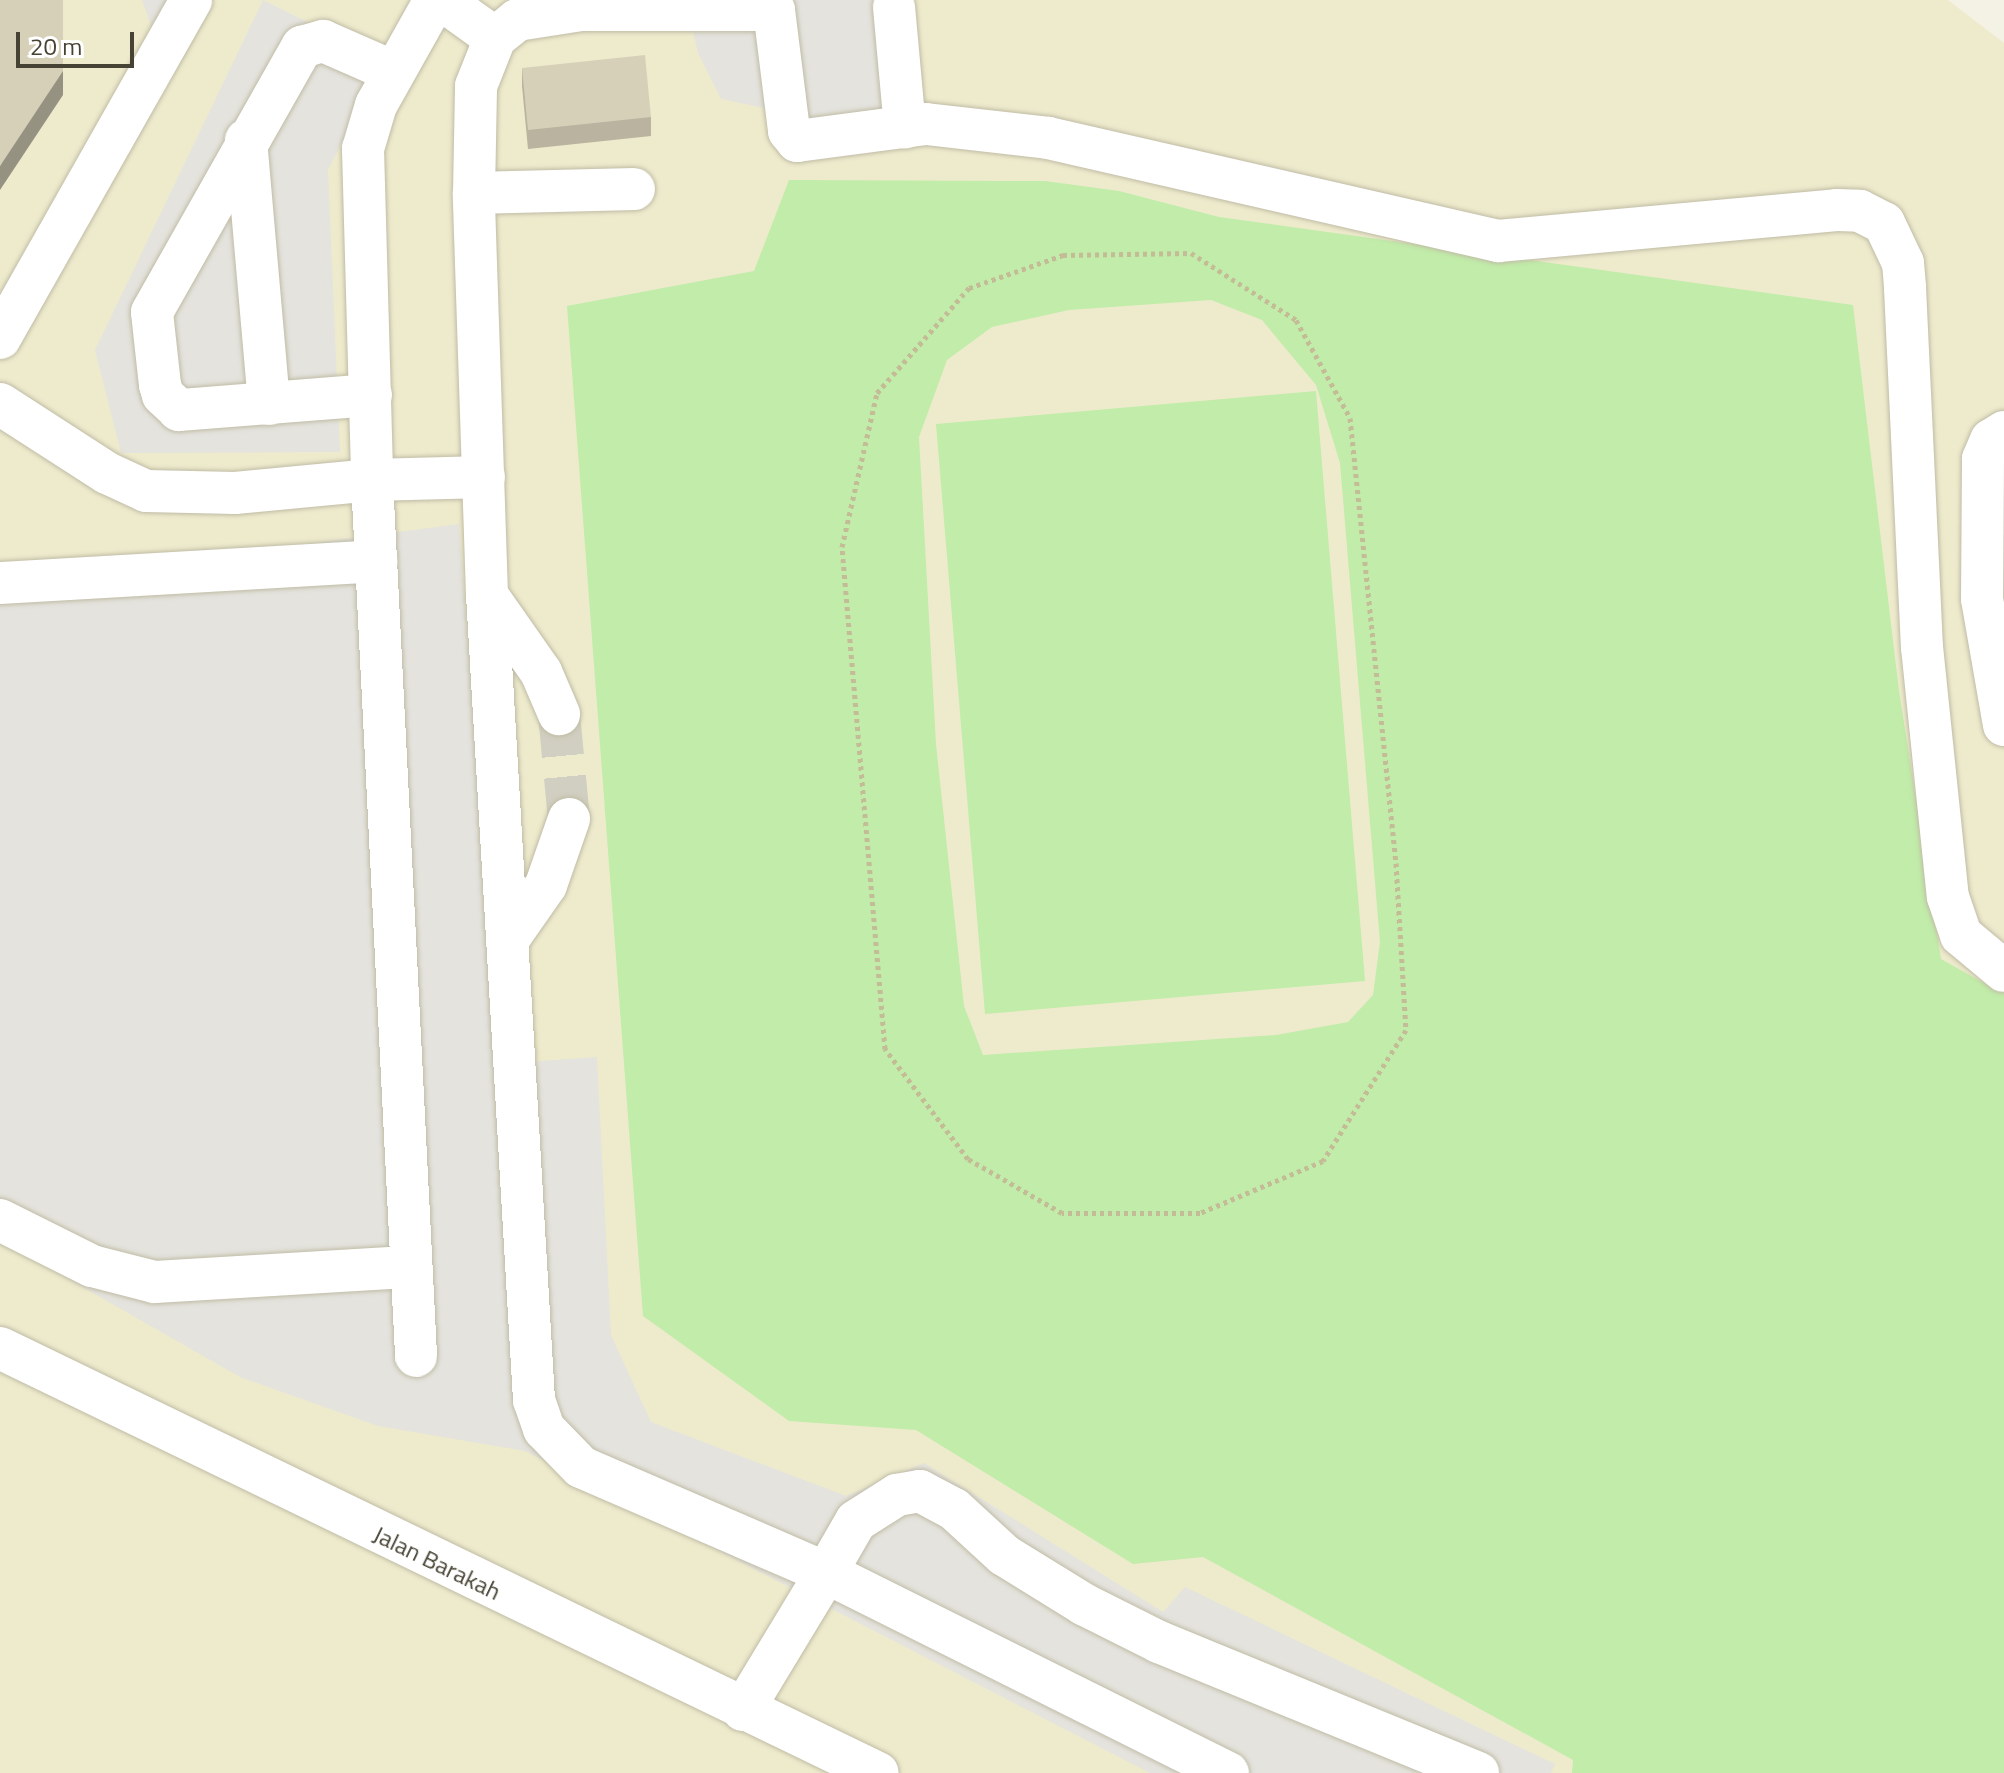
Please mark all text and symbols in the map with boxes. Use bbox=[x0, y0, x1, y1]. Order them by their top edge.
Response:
scale bar bbox=[20, 16, 138, 66]
text: 20 m bbox=[30, 28, 82, 64]
street label: Jalan Barakah bbox=[369, 1520, 505, 1606]

